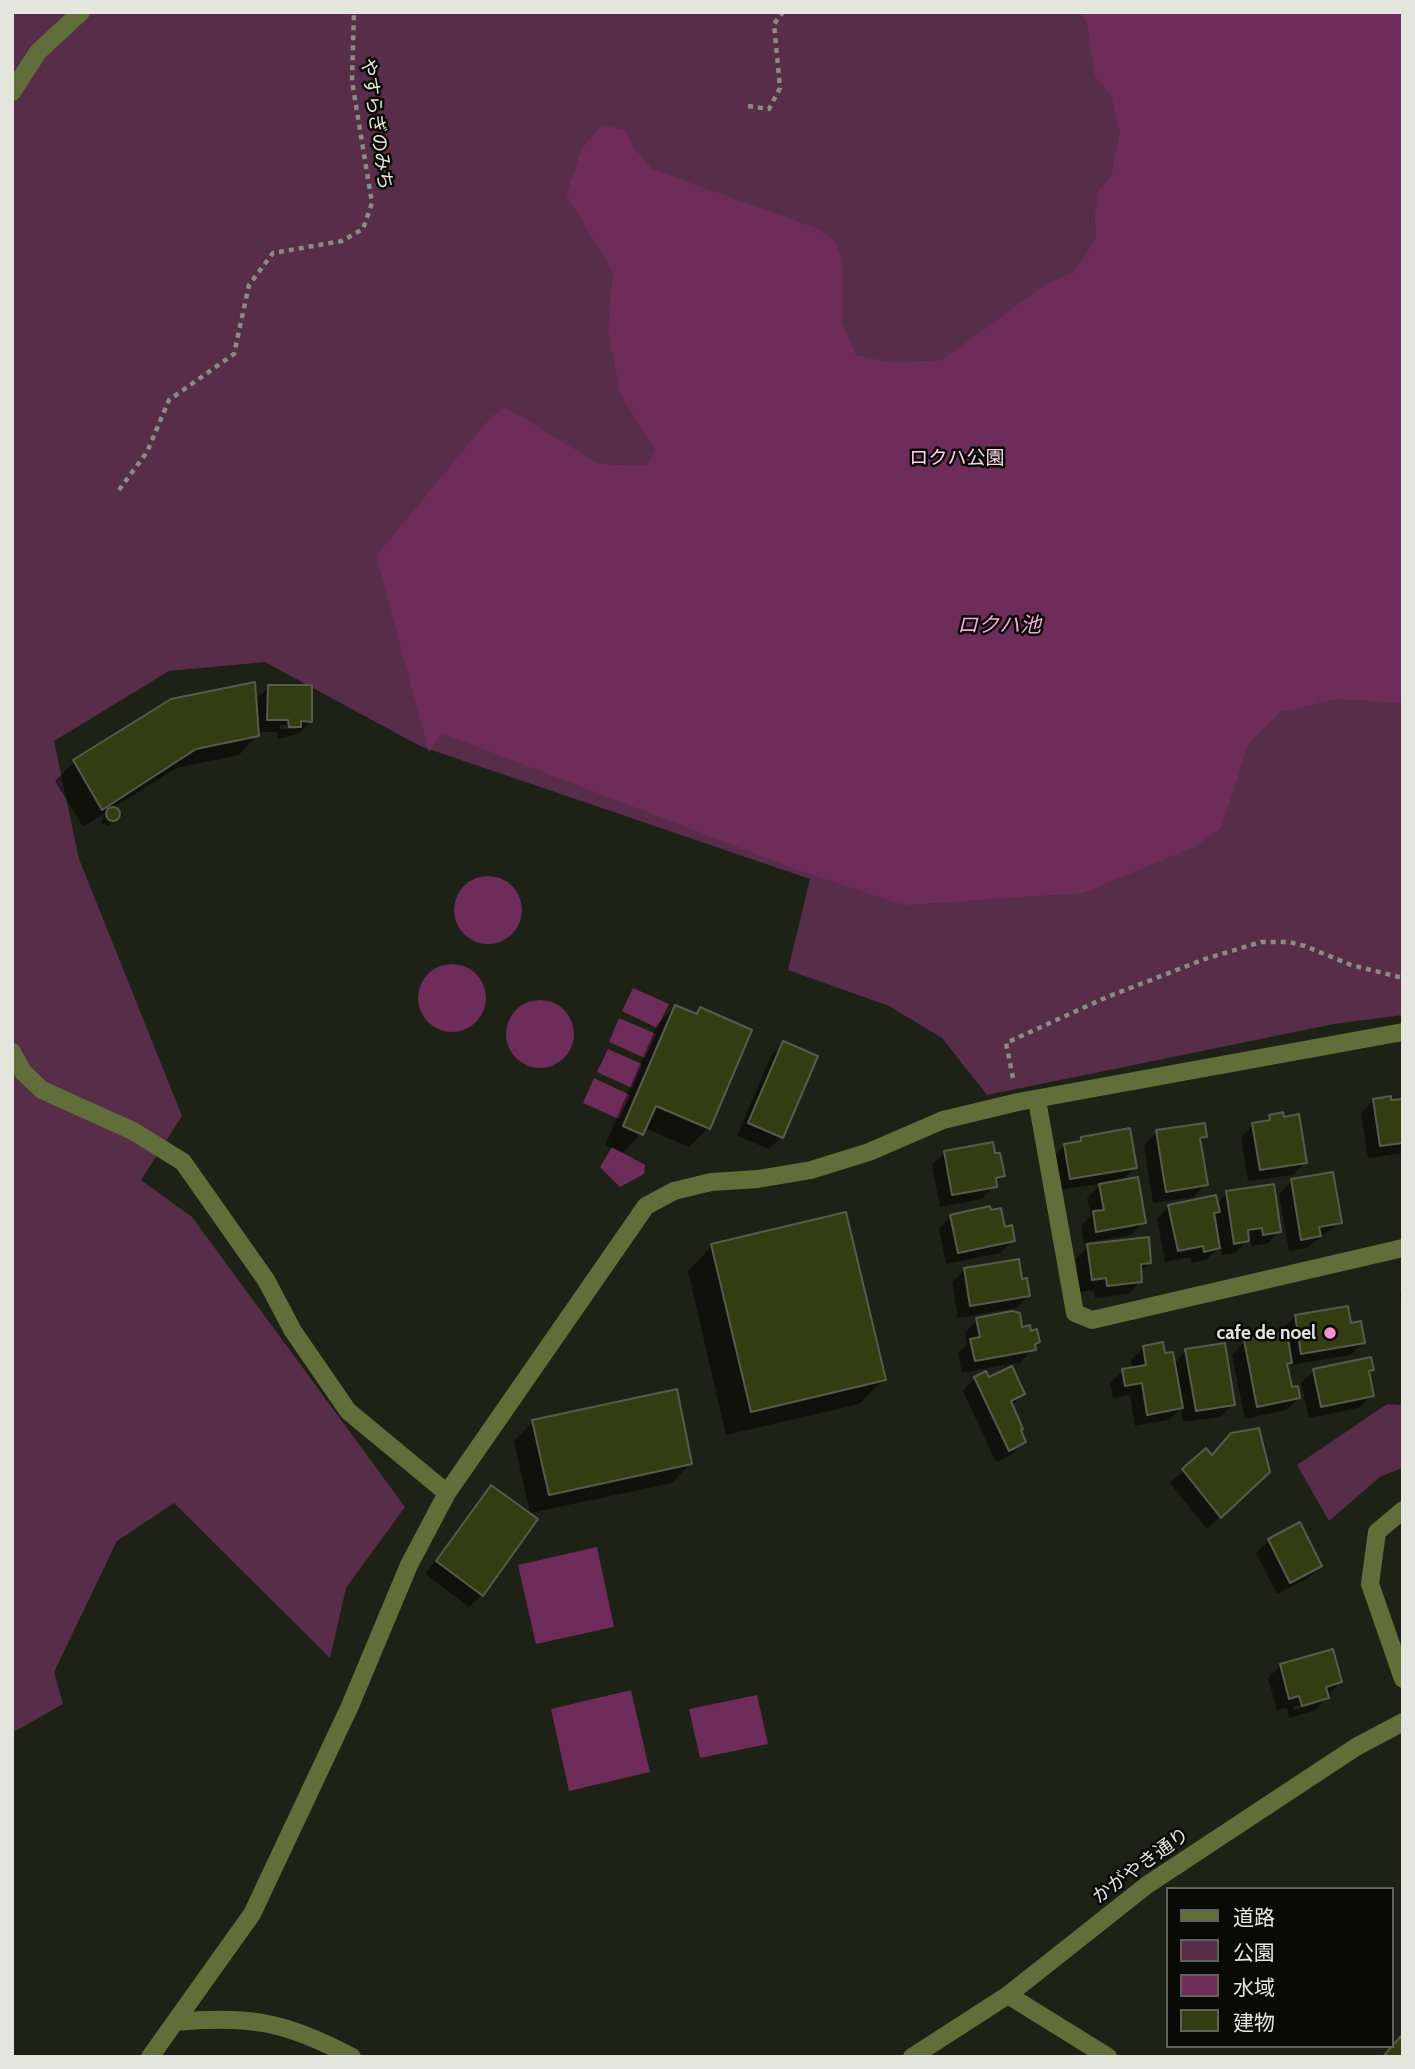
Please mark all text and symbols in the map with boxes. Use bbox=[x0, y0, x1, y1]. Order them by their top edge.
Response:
street label: やすらぎのみち bbox=[355, 57, 397, 191]
park label: ロクハ公園 bbox=[910, 447, 1004, 469]
water label: ロクハ池 bbox=[957, 613, 1041, 639]
place label: cafe de noel bbox=[1217, 1322, 1316, 1344]
marker: cafe de noel bbox=[1322, 1325, 1338, 1341]
street label: かがやき通り bbox=[1088, 1823, 1194, 1909]
legend bbox=[1166, 1887, 1394, 2048]
text: 道路 bbox=[1233, 1905, 1275, 1930]
text: 公園 bbox=[1233, 1940, 1275, 1965]
text: 水域 bbox=[1233, 1975, 1275, 2000]
text: 建物 bbox=[1233, 2010, 1275, 2035]

